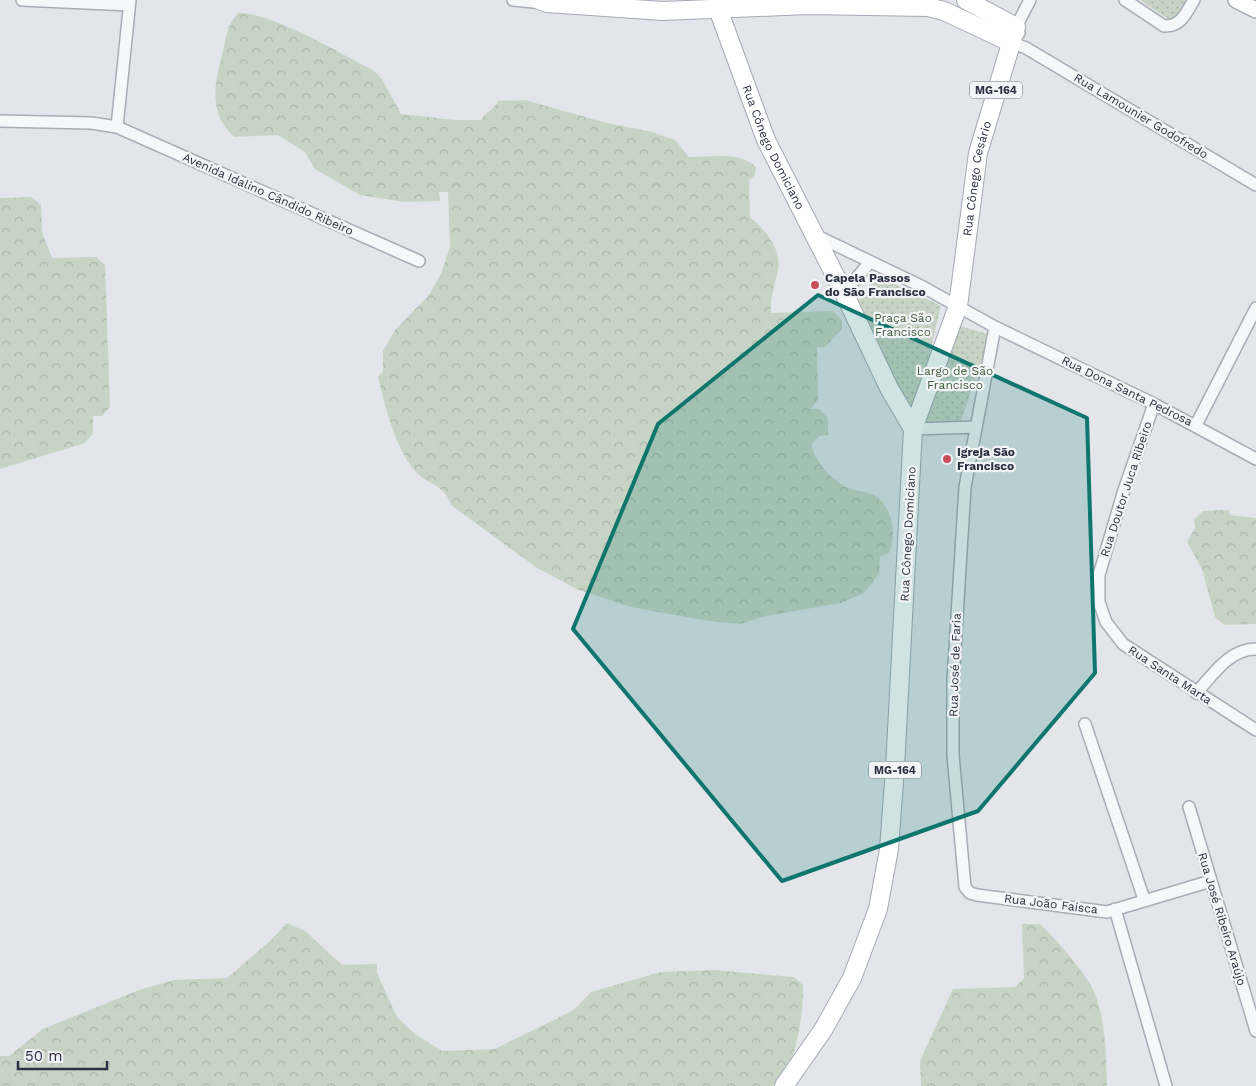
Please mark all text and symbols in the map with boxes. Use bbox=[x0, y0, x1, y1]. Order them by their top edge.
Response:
street label: Rua Lamounier Godofredo bbox=[1072, 70, 1210, 162]
road number: MG-164 bbox=[970, 82, 1022, 98]
street label: Rua Cônego Domiciano bbox=[739, 83, 807, 212]
street label: Rua Cônego Cesário bbox=[960, 119, 994, 237]
street label: Avenida Idalino Cândido Ribeiro bbox=[180, 150, 356, 238]
place label: Capela Passos do São Francisco bbox=[825, 271, 926, 299]
marker: Capela Passos do São Francisco bbox=[809, 279, 821, 291]
park label: Praça São Francisco bbox=[874, 311, 932, 339]
street label: Rua Dona Santa Pedrosa bbox=[1059, 353, 1195, 429]
park label: Largo de São Francisco bbox=[917, 364, 993, 392]
street label: Rua Doutor Juca Ribeiro bbox=[1097, 419, 1155, 559]
place label: Igreja São Francisco bbox=[957, 445, 1015, 473]
marker: Igreja São Francisco bbox=[941, 453, 953, 465]
street label: Rua Cônego Domiciano bbox=[897, 466, 919, 602]
street label: Rua José de Faria bbox=[946, 613, 964, 717]
street label: Rua Santa Marta bbox=[1126, 643, 1214, 707]
road number: MG-164 bbox=[869, 762, 921, 778]
street label: Rua José Ribeiro Araújo bbox=[1195, 851, 1249, 987]
street label: Rua João Faísca bbox=[1003, 891, 1099, 917]
scale bar bbox=[18, 1038, 106, 1070]
text: 50 m bbox=[25, 1047, 62, 1065]

